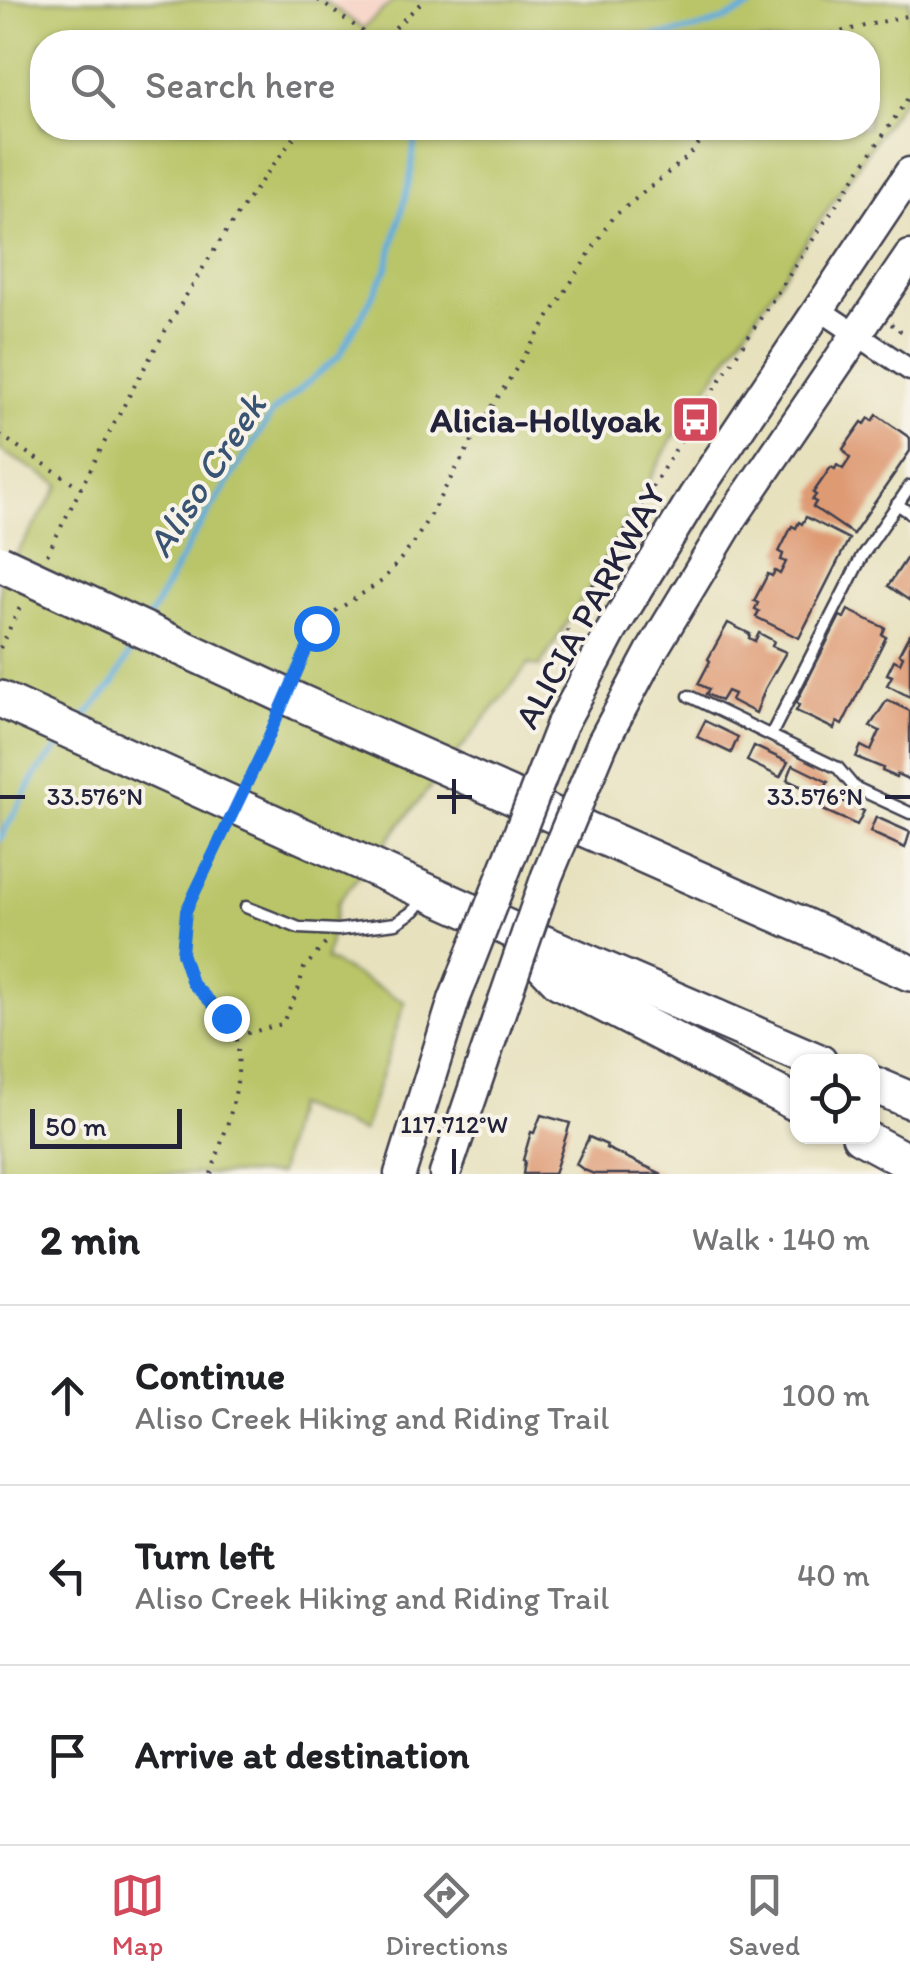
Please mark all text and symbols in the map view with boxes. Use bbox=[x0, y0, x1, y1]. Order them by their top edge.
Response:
search box bbox=[30, 30, 880, 140]
icon: search bbox=[65, 58, 120, 113]
text: Search here bbox=[145, 62, 336, 108]
water label: Aliso Creek bbox=[136, 383, 277, 565]
bus stop icon: Alicia-Hollyoak bbox=[670, 394, 722, 446]
place label: Alicia-Hollyoak bbox=[430, 399, 662, 441]
street label: ALICIA PARKWAY bbox=[505, 476, 675, 736]
route start bbox=[294, 606, 340, 652]
text: 33.576°N bbox=[47, 781, 143, 811]
text: 33.576°N bbox=[767, 781, 863, 811]
route end bbox=[204, 996, 250, 1042]
map controls bbox=[790, 1054, 880, 1144]
button: locate bbox=[790, 1054, 880, 1144]
scale bar bbox=[30, 1104, 182, 1148]
text: 50 m bbox=[45, 1109, 107, 1143]
text: 117.712°W bbox=[400, 1109, 508, 1139]
text: 2 min bbox=[40, 1214, 140, 1265]
text: Walk · 140 m bbox=[692, 1220, 870, 1258]
text: Continue bbox=[135, 1353, 285, 1399]
icon: ahead bbox=[40, 1368, 95, 1423]
text: 100 m bbox=[782, 1376, 870, 1414]
text: Aliso Creek Hiking and Riding Trail bbox=[135, 1399, 609, 1437]
text: Turn left bbox=[135, 1533, 275, 1579]
icon: left bbox=[40, 1548, 95, 1603]
text: 40 m bbox=[797, 1556, 870, 1594]
text: Aliso Creek Hiking and Riding Trail bbox=[135, 1579, 609, 1617]
icon: arrive bbox=[40, 1728, 95, 1783]
text: Arrive at destination bbox=[135, 1732, 470, 1778]
tab: Map bbox=[110, 1868, 165, 1962]
tab: Directions bbox=[385, 1868, 508, 1962]
tab: Saved bbox=[728, 1868, 800, 1962]

